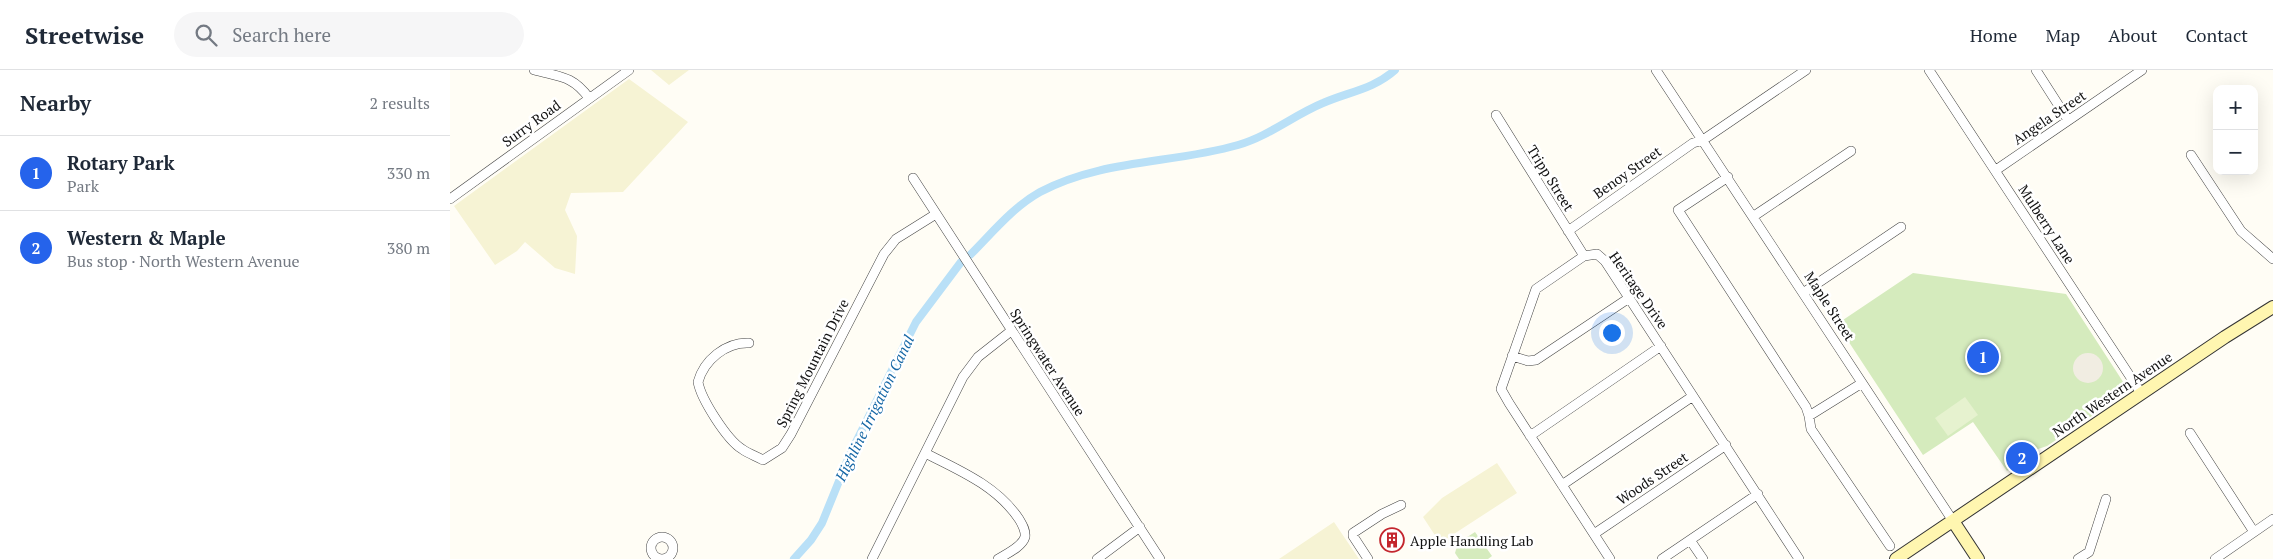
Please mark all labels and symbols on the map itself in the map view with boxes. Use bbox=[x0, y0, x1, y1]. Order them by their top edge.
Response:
street label: Angela Street bbox=[2009, 85, 2090, 148]
street label: Surry Road bbox=[498, 95, 564, 151]
street label: Tripp Street bbox=[1523, 141, 1579, 215]
street label: Benoy Street bbox=[1589, 141, 1666, 203]
street label: Mulberry Lane bbox=[2014, 181, 2080, 267]
street label: Heritage Drive bbox=[1605, 248, 1673, 332]
street label: Maple Street bbox=[1800, 268, 1860, 345]
street label: Spring Mountain Drive bbox=[771, 295, 853, 431]
street label: Springwater Avenue bbox=[1006, 305, 1090, 419]
your location bbox=[1599, 320, 1625, 346]
water label: Highline Irrigation Canal bbox=[829, 331, 918, 485]
pin: 1 bbox=[1967, 338, 1999, 376]
street label: North Western Avenue bbox=[2049, 347, 2175, 441]
pin: 2 bbox=[2006, 439, 2038, 477]
street label: Woods Street bbox=[1613, 447, 1692, 509]
building icon: Apple Handling Lab bbox=[1379, 527, 1405, 553]
place label: Apple Handling Lab bbox=[1410, 531, 1534, 550]

